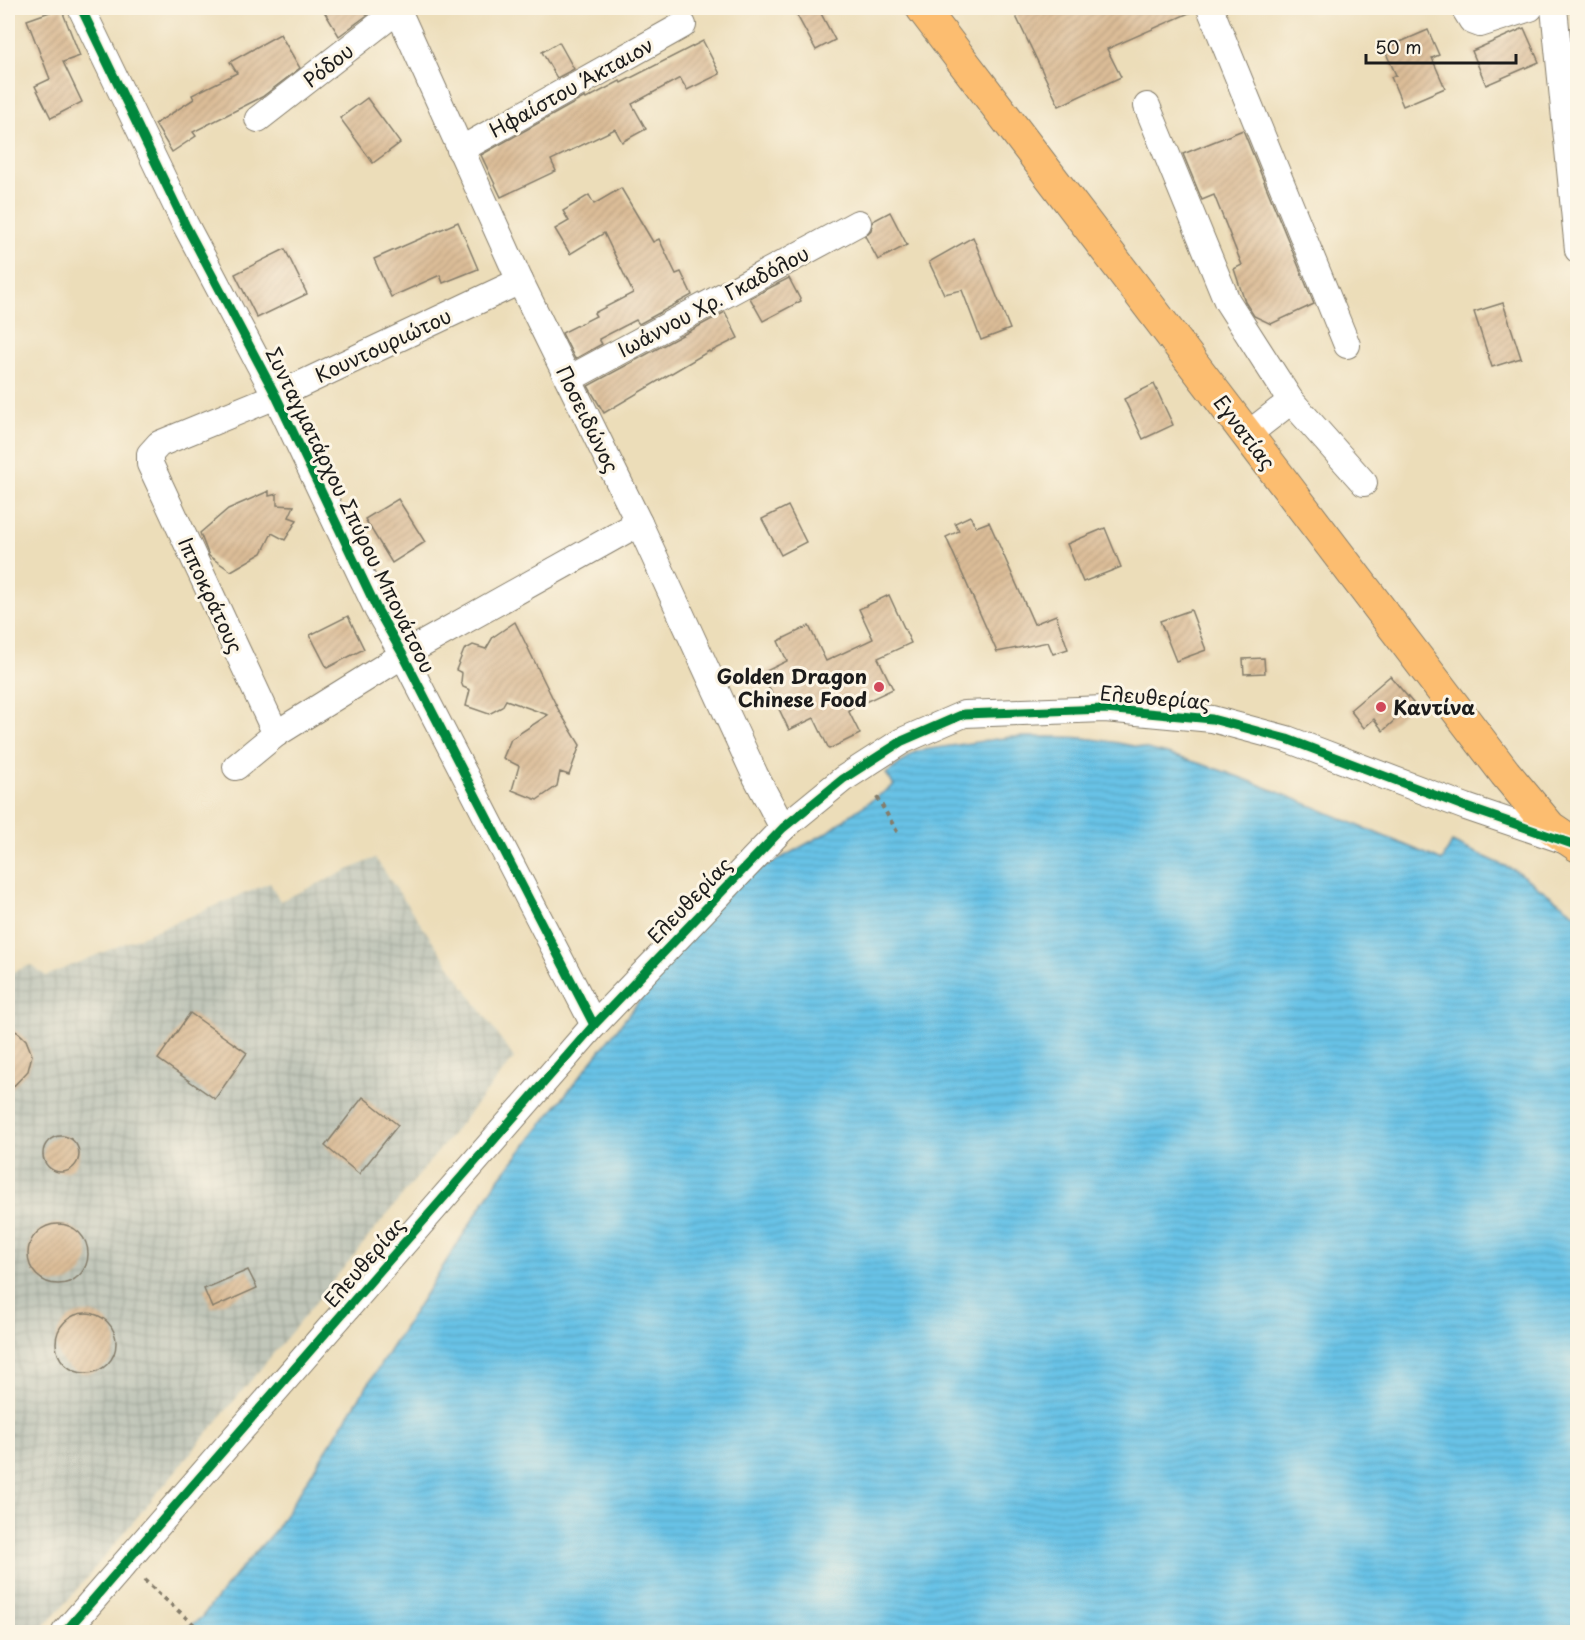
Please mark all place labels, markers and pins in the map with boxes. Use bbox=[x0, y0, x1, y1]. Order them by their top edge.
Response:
place label: Golden Dragon Chinese Food bbox=[716, 661, 867, 714]
marker: Golden Dragon Chinese Food bbox=[872, 680, 886, 694]
place label: Καντίνα bbox=[1393, 692, 1475, 722]
marker: Καντίνα bbox=[1374, 700, 1388, 714]

